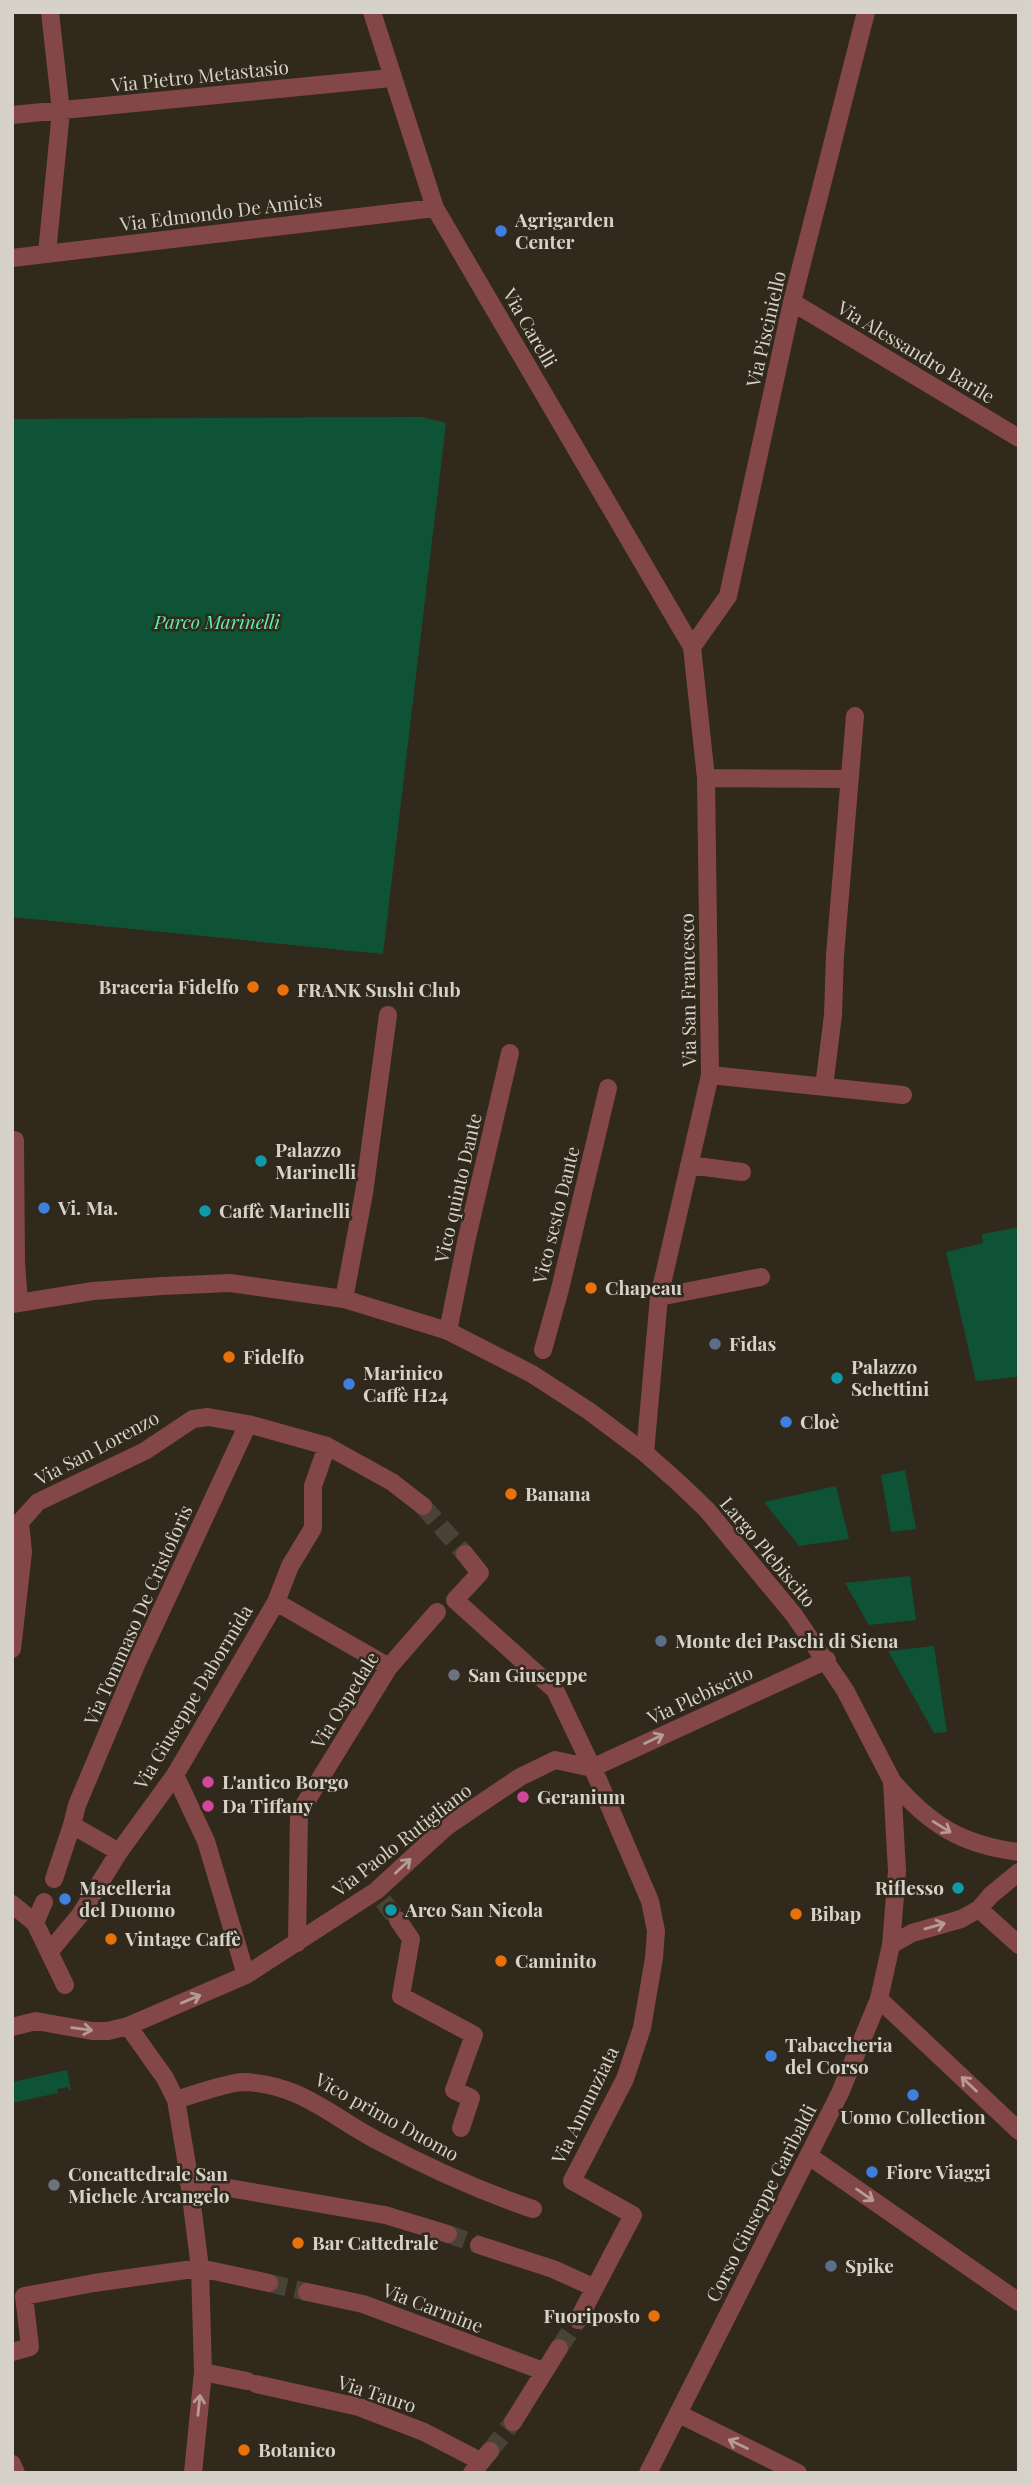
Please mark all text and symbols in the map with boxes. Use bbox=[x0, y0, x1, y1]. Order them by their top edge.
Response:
street label: Via Pietro Metastasio bbox=[109, 53, 290, 97]
street label: Via Edmondo De Amicis bbox=[117, 186, 323, 236]
place label: Agrigarden Center bbox=[514, 206, 615, 254]
marker: Agrigarden Center bbox=[493, 223, 509, 239]
street label: Via Pisciniello bbox=[739, 268, 791, 390]
street label: Via Carelli bbox=[497, 282, 564, 372]
street label: Via Alessandro Barile bbox=[832, 293, 1000, 408]
park label: Parco Marinelli bbox=[153, 608, 281, 634]
street label: Via San Francesco bbox=[673, 913, 701, 1068]
place label: Braceria Fidelfo bbox=[98, 973, 239, 999]
place label: FRANK Sushi Club bbox=[297, 976, 461, 1002]
marker: Braceria Fidelfo bbox=[245, 979, 261, 995]
marker: FRANK Sushi Club bbox=[275, 982, 291, 998]
street label: Vico quinto Dante bbox=[427, 1110, 487, 1266]
place label: Palazzo Marinelli bbox=[275, 1136, 356, 1184]
street label: Vico sesto Dante bbox=[525, 1143, 585, 1287]
marker: Palazzo Marinelli bbox=[253, 1153, 269, 1169]
place label: Vi. Ma. bbox=[57, 1194, 118, 1220]
place label: Caffè Marinelli bbox=[219, 1197, 350, 1223]
marker: Vi. Ma. bbox=[36, 1200, 52, 1216]
marker: Caffè Marinelli bbox=[197, 1203, 213, 1219]
place label: Chapeau bbox=[605, 1274, 683, 1300]
marker: Chapeau bbox=[583, 1280, 599, 1296]
place label: Fidas bbox=[729, 1330, 776, 1356]
marker: Fidas bbox=[707, 1336, 723, 1352]
place label: Fidelfo bbox=[243, 1343, 304, 1369]
marker: Fidelfo bbox=[221, 1349, 237, 1365]
place label: Palazzo Schettini bbox=[851, 1353, 929, 1401]
place label: Marinico Caffè H24 bbox=[363, 1359, 448, 1407]
marker: Palazzo Schettini bbox=[829, 1370, 845, 1386]
marker: Marinico Caffè H24 bbox=[341, 1376, 357, 1392]
street label: Via San Lorenzo bbox=[29, 1404, 163, 1491]
place label: Cloè bbox=[800, 1408, 839, 1434]
marker: Cloè bbox=[778, 1414, 794, 1430]
place label: Banana bbox=[525, 1480, 591, 1506]
marker: Banana bbox=[503, 1486, 519, 1502]
street label: Largo Plebiscito bbox=[715, 1491, 823, 1612]
street label: Via Tommaso De Cristoforis bbox=[76, 1500, 197, 1730]
street label: Via Giuseppe Dabormida bbox=[126, 1599, 258, 1795]
place label: Monte dei Paschi di Siena bbox=[675, 1627, 899, 1653]
marker: Monte dei Paschi di Siena bbox=[653, 1633, 669, 1649]
street label: Via Ospedale bbox=[304, 1646, 384, 1754]
street label: Via Plebiscito bbox=[642, 1658, 756, 1730]
place label: San Giuseppe bbox=[468, 1661, 587, 1687]
marker: San Giuseppe bbox=[446, 1667, 462, 1683]
one-way arrow bbox=[643, 1732, 664, 1745]
place label: L'antico Borgo bbox=[222, 1768, 349, 1794]
marker: L'antico Borgo bbox=[200, 1774, 216, 1790]
street label: Via Paolo Rutigliano bbox=[326, 1777, 476, 1902]
place label: Geranium bbox=[537, 1783, 626, 1809]
marker: Geranium bbox=[515, 1789, 531, 1805]
place label: Da Tiffany bbox=[222, 1792, 313, 1818]
marker: Da Tiffany bbox=[200, 1798, 216, 1814]
one-way arrow bbox=[931, 1820, 951, 1834]
one-way arrow bbox=[394, 1858, 412, 1874]
place label: Macelleria del Duomo bbox=[79, 1874, 175, 1922]
place label: Riflesso bbox=[875, 1874, 944, 1900]
marker: Riflesso bbox=[950, 1880, 966, 1896]
marker: Macelleria del Duomo bbox=[57, 1891, 73, 1907]
place label: Arco San Nicola bbox=[404, 1896, 543, 1922]
place label: Bibap bbox=[810, 1900, 861, 1926]
marker: Arco San Nicola bbox=[383, 1902, 399, 1918]
marker: Bibap bbox=[788, 1906, 804, 1922]
one-way arrow bbox=[924, 1919, 946, 1932]
place label: Vintage Caffè bbox=[124, 1925, 241, 1951]
marker: Vintage Caffè bbox=[103, 1931, 119, 1947]
place label: Caminito bbox=[515, 1947, 597, 1973]
marker: Caminito bbox=[493, 1953, 509, 1969]
one-way arrow bbox=[180, 1992, 201, 2005]
one-way arrow bbox=[70, 2023, 93, 2036]
place label: Tabaccheria del Corso bbox=[785, 2031, 893, 2079]
street label: Via Annunziata bbox=[544, 2041, 624, 2169]
marker: Tabaccheria del Corso bbox=[763, 2048, 779, 2064]
street label: Vico primo Duomo bbox=[310, 2065, 464, 2167]
one-way arrow bbox=[961, 2076, 978, 2093]
marker: Uomo Collection bbox=[905, 2087, 921, 2103]
street label: Corso Giuseppe Garibaldi bbox=[699, 2099, 822, 2306]
place label: Uomo Collection bbox=[840, 2103, 986, 2129]
place label: Fiore Viaggi bbox=[886, 2158, 991, 2184]
place label: Concattedrale San Michele Arcangelo bbox=[68, 2160, 230, 2208]
marker: Fiore Viaggi bbox=[864, 2164, 880, 2180]
marker: Concattedrale San Michele Arcangelo bbox=[46, 2177, 62, 2193]
one-way arrow bbox=[855, 2188, 874, 2202]
place label: Bar Cattedrale bbox=[312, 2229, 438, 2255]
marker: Bar Cattedrale bbox=[290, 2235, 306, 2251]
place label: Spike bbox=[845, 2252, 894, 2278]
marker: Spike bbox=[823, 2258, 839, 2274]
street label: Via Carmine bbox=[379, 2276, 487, 2338]
place label: Fuoriposto bbox=[543, 2302, 640, 2328]
marker: Fuoriposto bbox=[646, 2308, 662, 2324]
street label: Via Tauro bbox=[334, 2368, 420, 2418]
one-way arrow bbox=[193, 2394, 206, 2417]
place label: Botanico bbox=[258, 2436, 336, 2462]
one-way arrow bbox=[728, 2436, 749, 2450]
marker: Botanico bbox=[236, 2442, 252, 2458]

